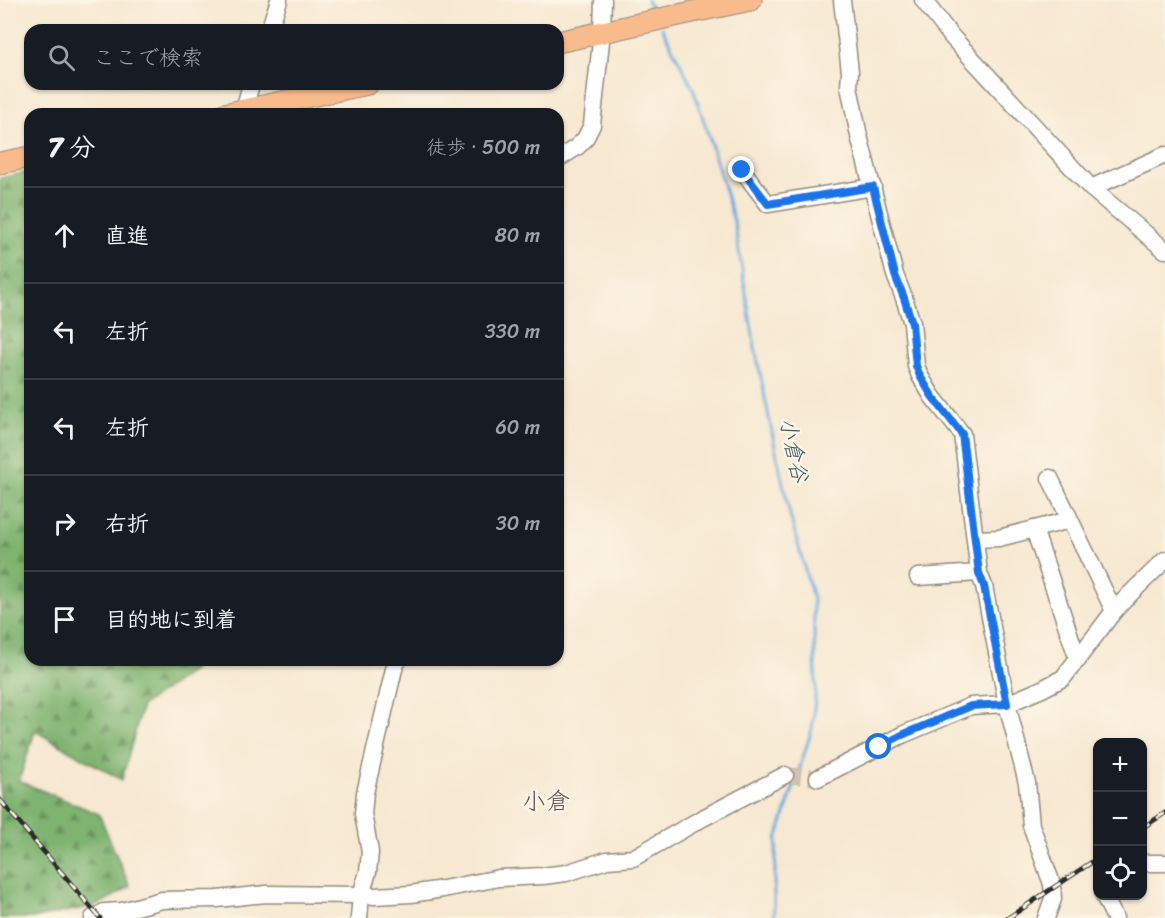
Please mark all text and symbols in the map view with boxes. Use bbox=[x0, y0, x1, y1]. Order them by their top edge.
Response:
search box bbox=[24, 24, 564, 90]
text: ここで検索 bbox=[93, 38, 203, 77]
icon: search bbox=[45, 41, 78, 74]
text: 7 分 bbox=[48, 124, 96, 170]
text: 徒歩 · 500 m bbox=[426, 130, 540, 165]
route end bbox=[728, 156, 754, 182]
text: 直進 bbox=[105, 216, 149, 255]
text: 80 m bbox=[495, 218, 540, 253]
icon: ahead bbox=[48, 219, 81, 252]
text: 左折 bbox=[105, 312, 149, 351]
text: 330 m bbox=[485, 314, 540, 349]
icon: left bbox=[48, 315, 81, 348]
text: 左折 bbox=[105, 408, 149, 447]
text: 60 m bbox=[495, 410, 540, 445]
icon: left bbox=[48, 411, 81, 444]
water label: 小倉谷 bbox=[768, 414, 820, 487]
text: 右折 bbox=[105, 504, 149, 543]
text: 30 m bbox=[496, 506, 540, 541]
icon: right bbox=[48, 507, 81, 540]
text: 目的地に到着 bbox=[105, 600, 237, 639]
icon: arrive bbox=[48, 603, 81, 636]
route start bbox=[865, 733, 891, 759]
map controls bbox=[1093, 738, 1147, 900]
button: + bbox=[1093, 738, 1147, 792]
district label: 小倉 bbox=[522, 780, 570, 822]
button: − bbox=[1093, 792, 1147, 846]
button: locate bbox=[1093, 846, 1147, 900]

